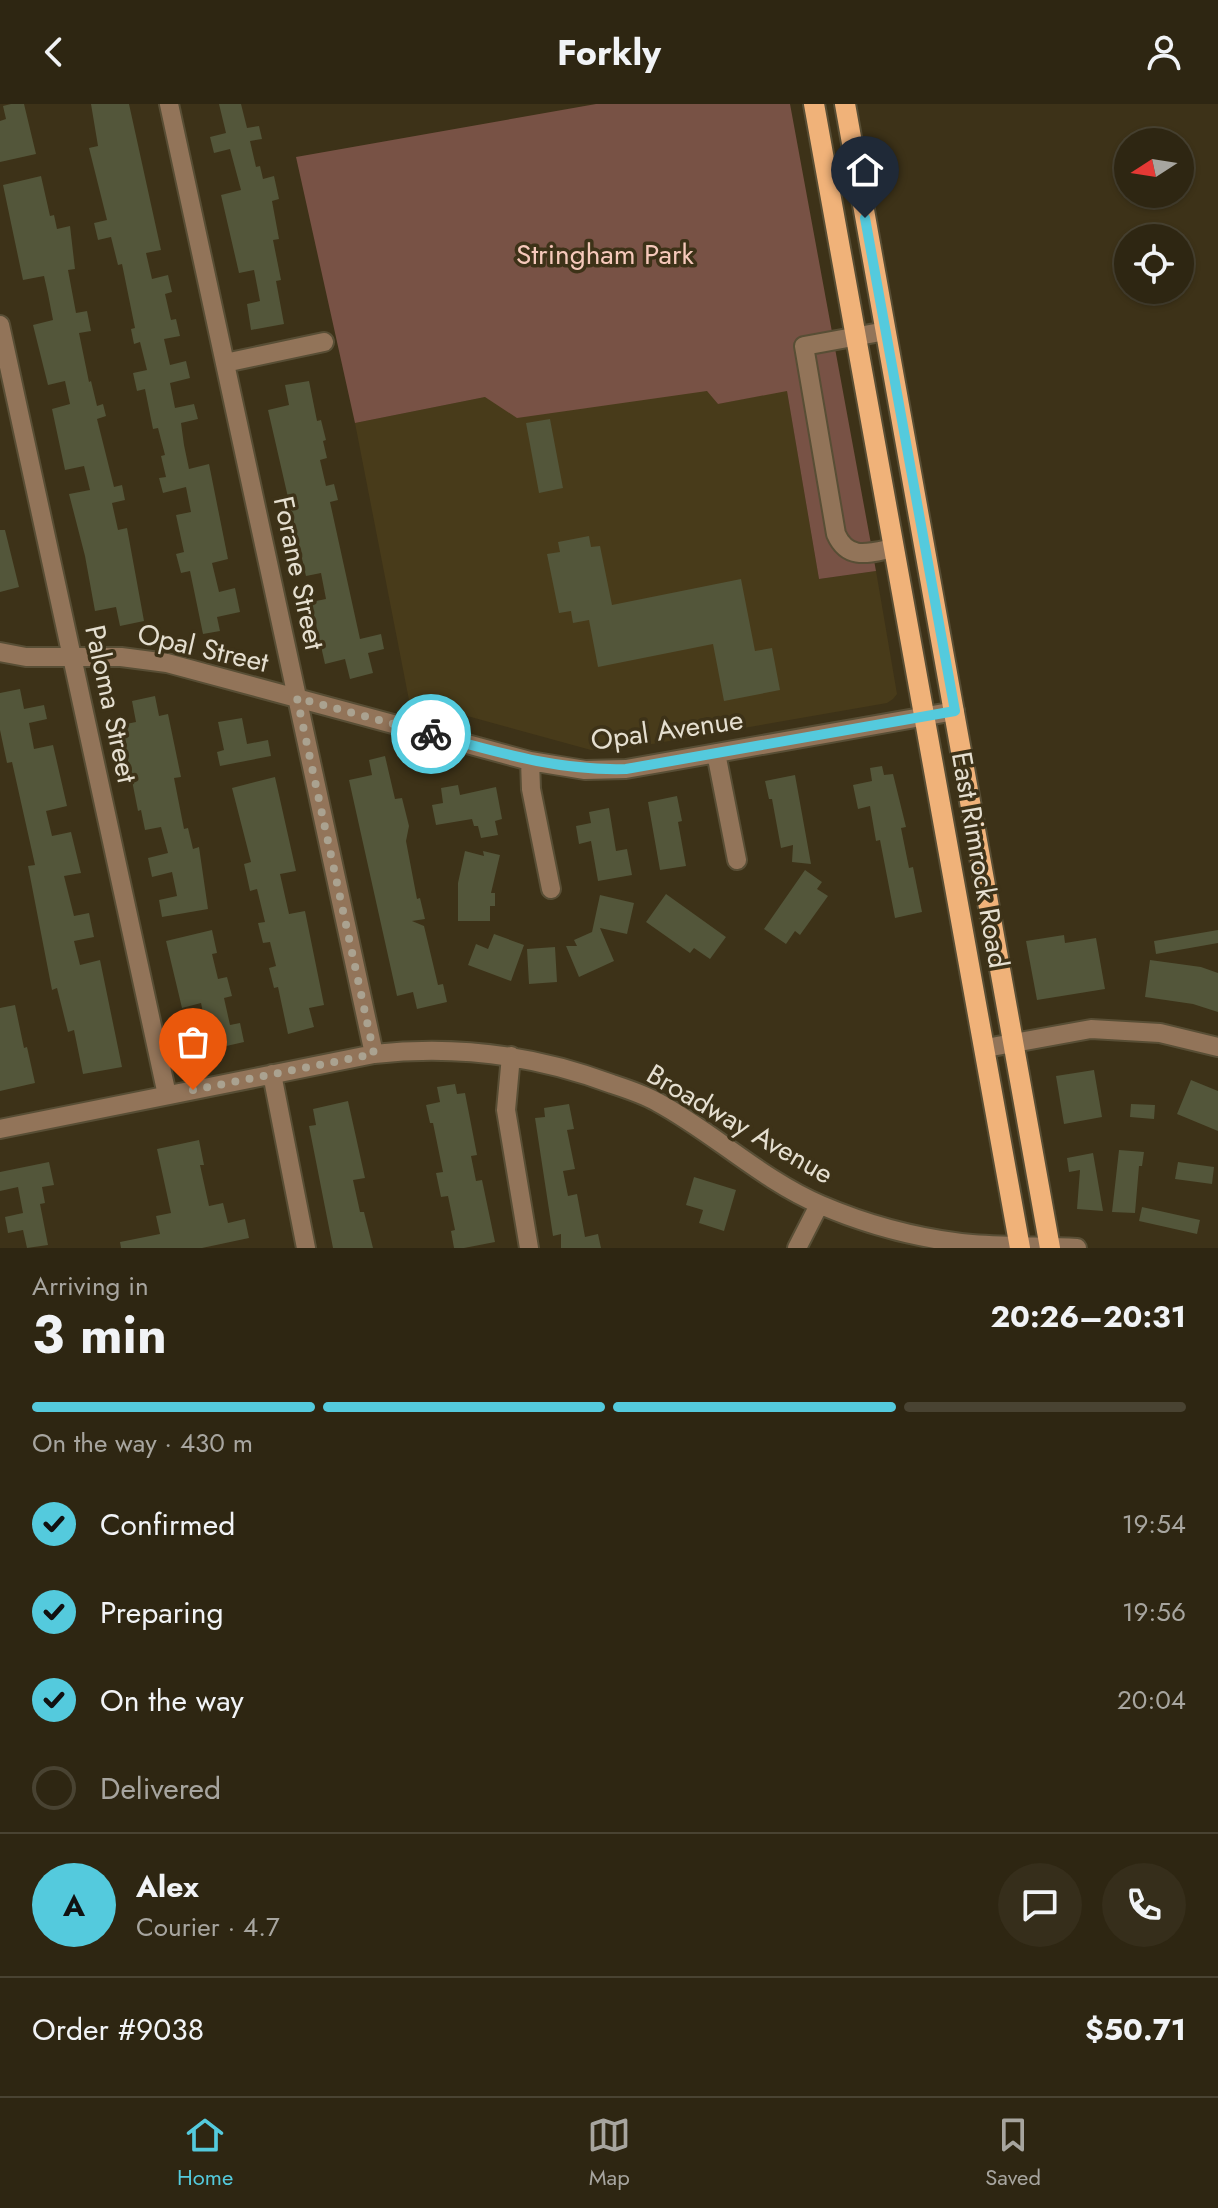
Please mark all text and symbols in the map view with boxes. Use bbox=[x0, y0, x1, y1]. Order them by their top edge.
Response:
text: Forkly bbox=[557, 26, 661, 78]
icon: back bbox=[32, 30, 76, 74]
icon: person bbox=[1142, 30, 1186, 74]
north arrow bbox=[1114, 128, 1194, 208]
map controls bbox=[1114, 128, 1194, 304]
pin bbox=[831, 136, 899, 218]
icon: home bbox=[843, 148, 887, 192]
button: locate bbox=[1114, 224, 1194, 304]
park label: Stringham Park bbox=[516, 234, 695, 275]
street label: Forane Street bbox=[263, 493, 335, 654]
street label: Opal Street bbox=[133, 613, 273, 683]
street label: Paloma Street bbox=[74, 621, 148, 787]
courier bbox=[391, 694, 471, 774]
street label: Opal Avenue bbox=[588, 699, 746, 761]
icon: bike bbox=[409, 712, 453, 756]
street label: East Rimrock Road bbox=[941, 749, 1019, 971]
pin bbox=[159, 1008, 227, 1090]
icon: bag bbox=[171, 1020, 215, 1064]
street label: Broadway Avenue bbox=[639, 1054, 841, 1194]
text: Arriving in bbox=[32, 1267, 149, 1305]
text: 20:26–20:31 bbox=[990, 1295, 1186, 1338]
text: 3 min bbox=[32, 1297, 167, 1373]
text: On the way · 430 m bbox=[32, 1424, 253, 1462]
icon: check bbox=[32, 1502, 76, 1546]
text: Confirmed bbox=[100, 1503, 235, 1546]
text: 19:54 bbox=[1122, 1505, 1186, 1543]
icon: check bbox=[32, 1590, 76, 1634]
text: Preparing bbox=[100, 1591, 224, 1634]
text: 19:56 bbox=[1122, 1593, 1186, 1631]
icon: check bbox=[32, 1678, 76, 1722]
text: On the way bbox=[100, 1679, 244, 1722]
text: 20:04 bbox=[1117, 1681, 1186, 1719]
text: Delivered bbox=[100, 1767, 221, 1810]
button: chat bbox=[998, 1863, 1082, 1947]
button: phone bbox=[1102, 1863, 1186, 1947]
text: Alex bbox=[136, 1865, 199, 1908]
text: A bbox=[63, 1884, 85, 1927]
text: Courier · 4.7 bbox=[136, 1908, 280, 1946]
text: Order #9038 bbox=[32, 2008, 204, 2051]
text: $50.71 bbox=[1085, 2008, 1186, 2051]
tab: Home bbox=[177, 2113, 233, 2193]
tab: Map bbox=[587, 2113, 631, 2193]
tab: Saved bbox=[985, 2113, 1041, 2193]

